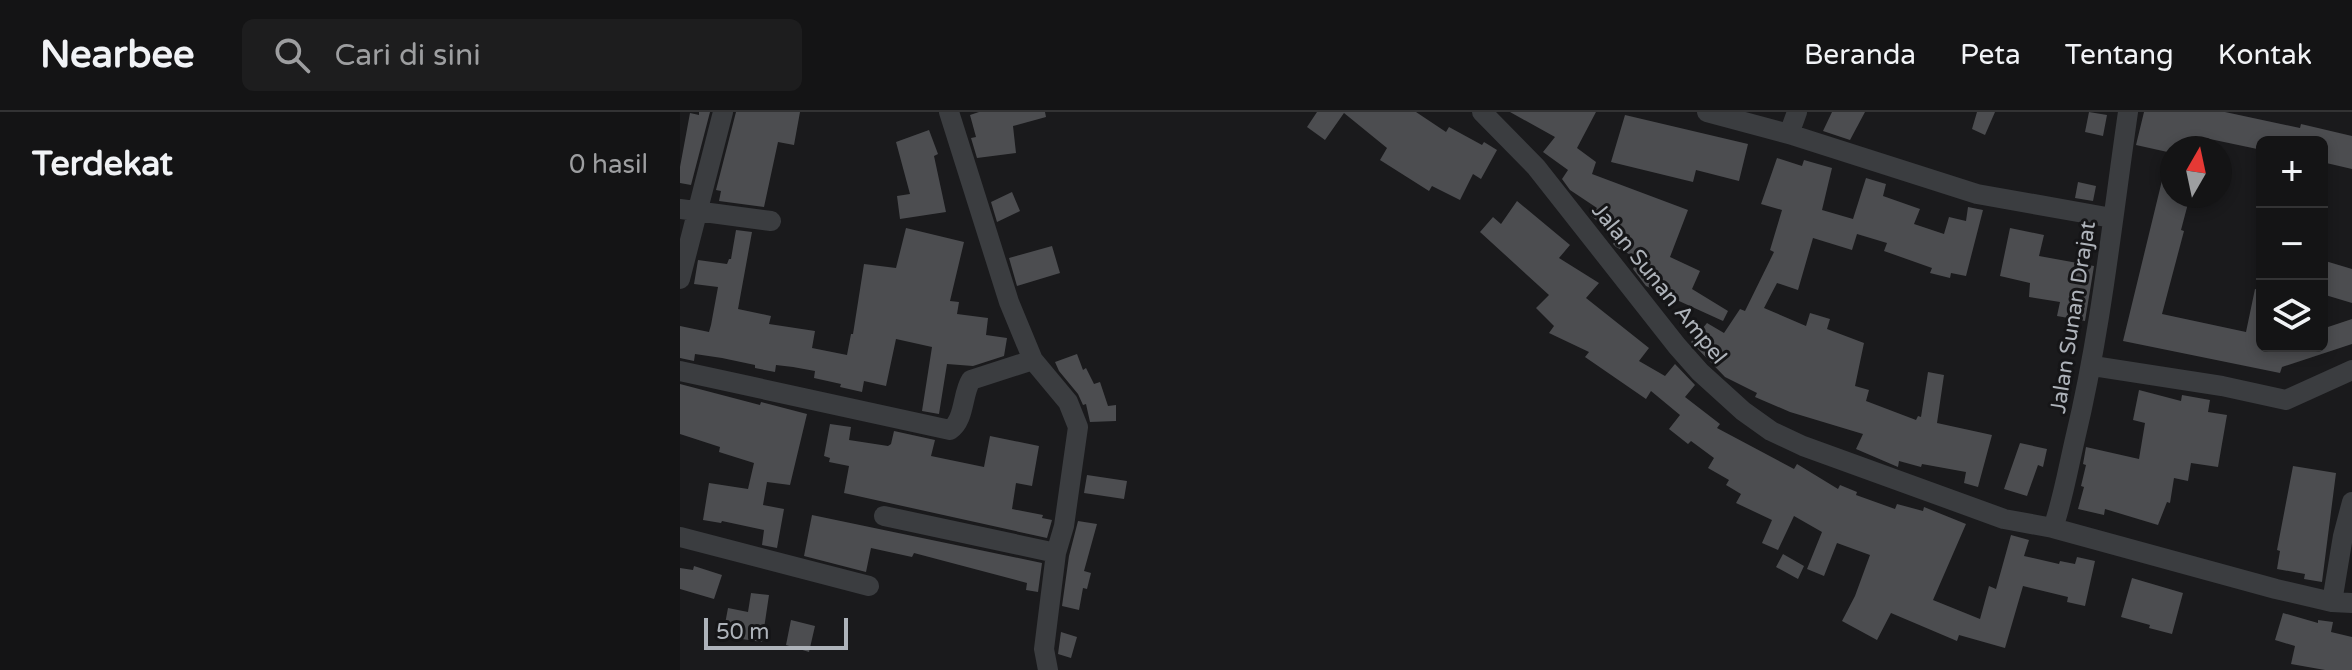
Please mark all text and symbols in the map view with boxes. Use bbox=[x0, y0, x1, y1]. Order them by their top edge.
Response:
search box bbox=[242, 19, 802, 91]
text: Nearbee bbox=[40, 32, 194, 78]
icon: search bbox=[270, 33, 314, 77]
text: Cari di sini bbox=[334, 37, 481, 74]
text: Beranda bbox=[1804, 38, 1916, 72]
text: Peta bbox=[1960, 38, 2021, 72]
text: Tentang bbox=[2065, 38, 2174, 72]
text: Kontak bbox=[2218, 38, 2312, 72]
north arrow bbox=[2160, 136, 2232, 208]
map controls bbox=[2256, 136, 2328, 352]
button: + bbox=[2256, 136, 2328, 208]
text: Terdekat bbox=[32, 144, 173, 185]
text: 0 hasil bbox=[569, 149, 648, 180]
street label: Jalan Sunan Ampel bbox=[1586, 198, 1732, 369]
button: − bbox=[2256, 208, 2328, 280]
street label: Jalan Sunan Drajat bbox=[2045, 219, 2101, 415]
button: layers bbox=[2256, 280, 2328, 352]
scale bar bbox=[704, 614, 848, 650]
text: 50 m bbox=[716, 619, 770, 645]

